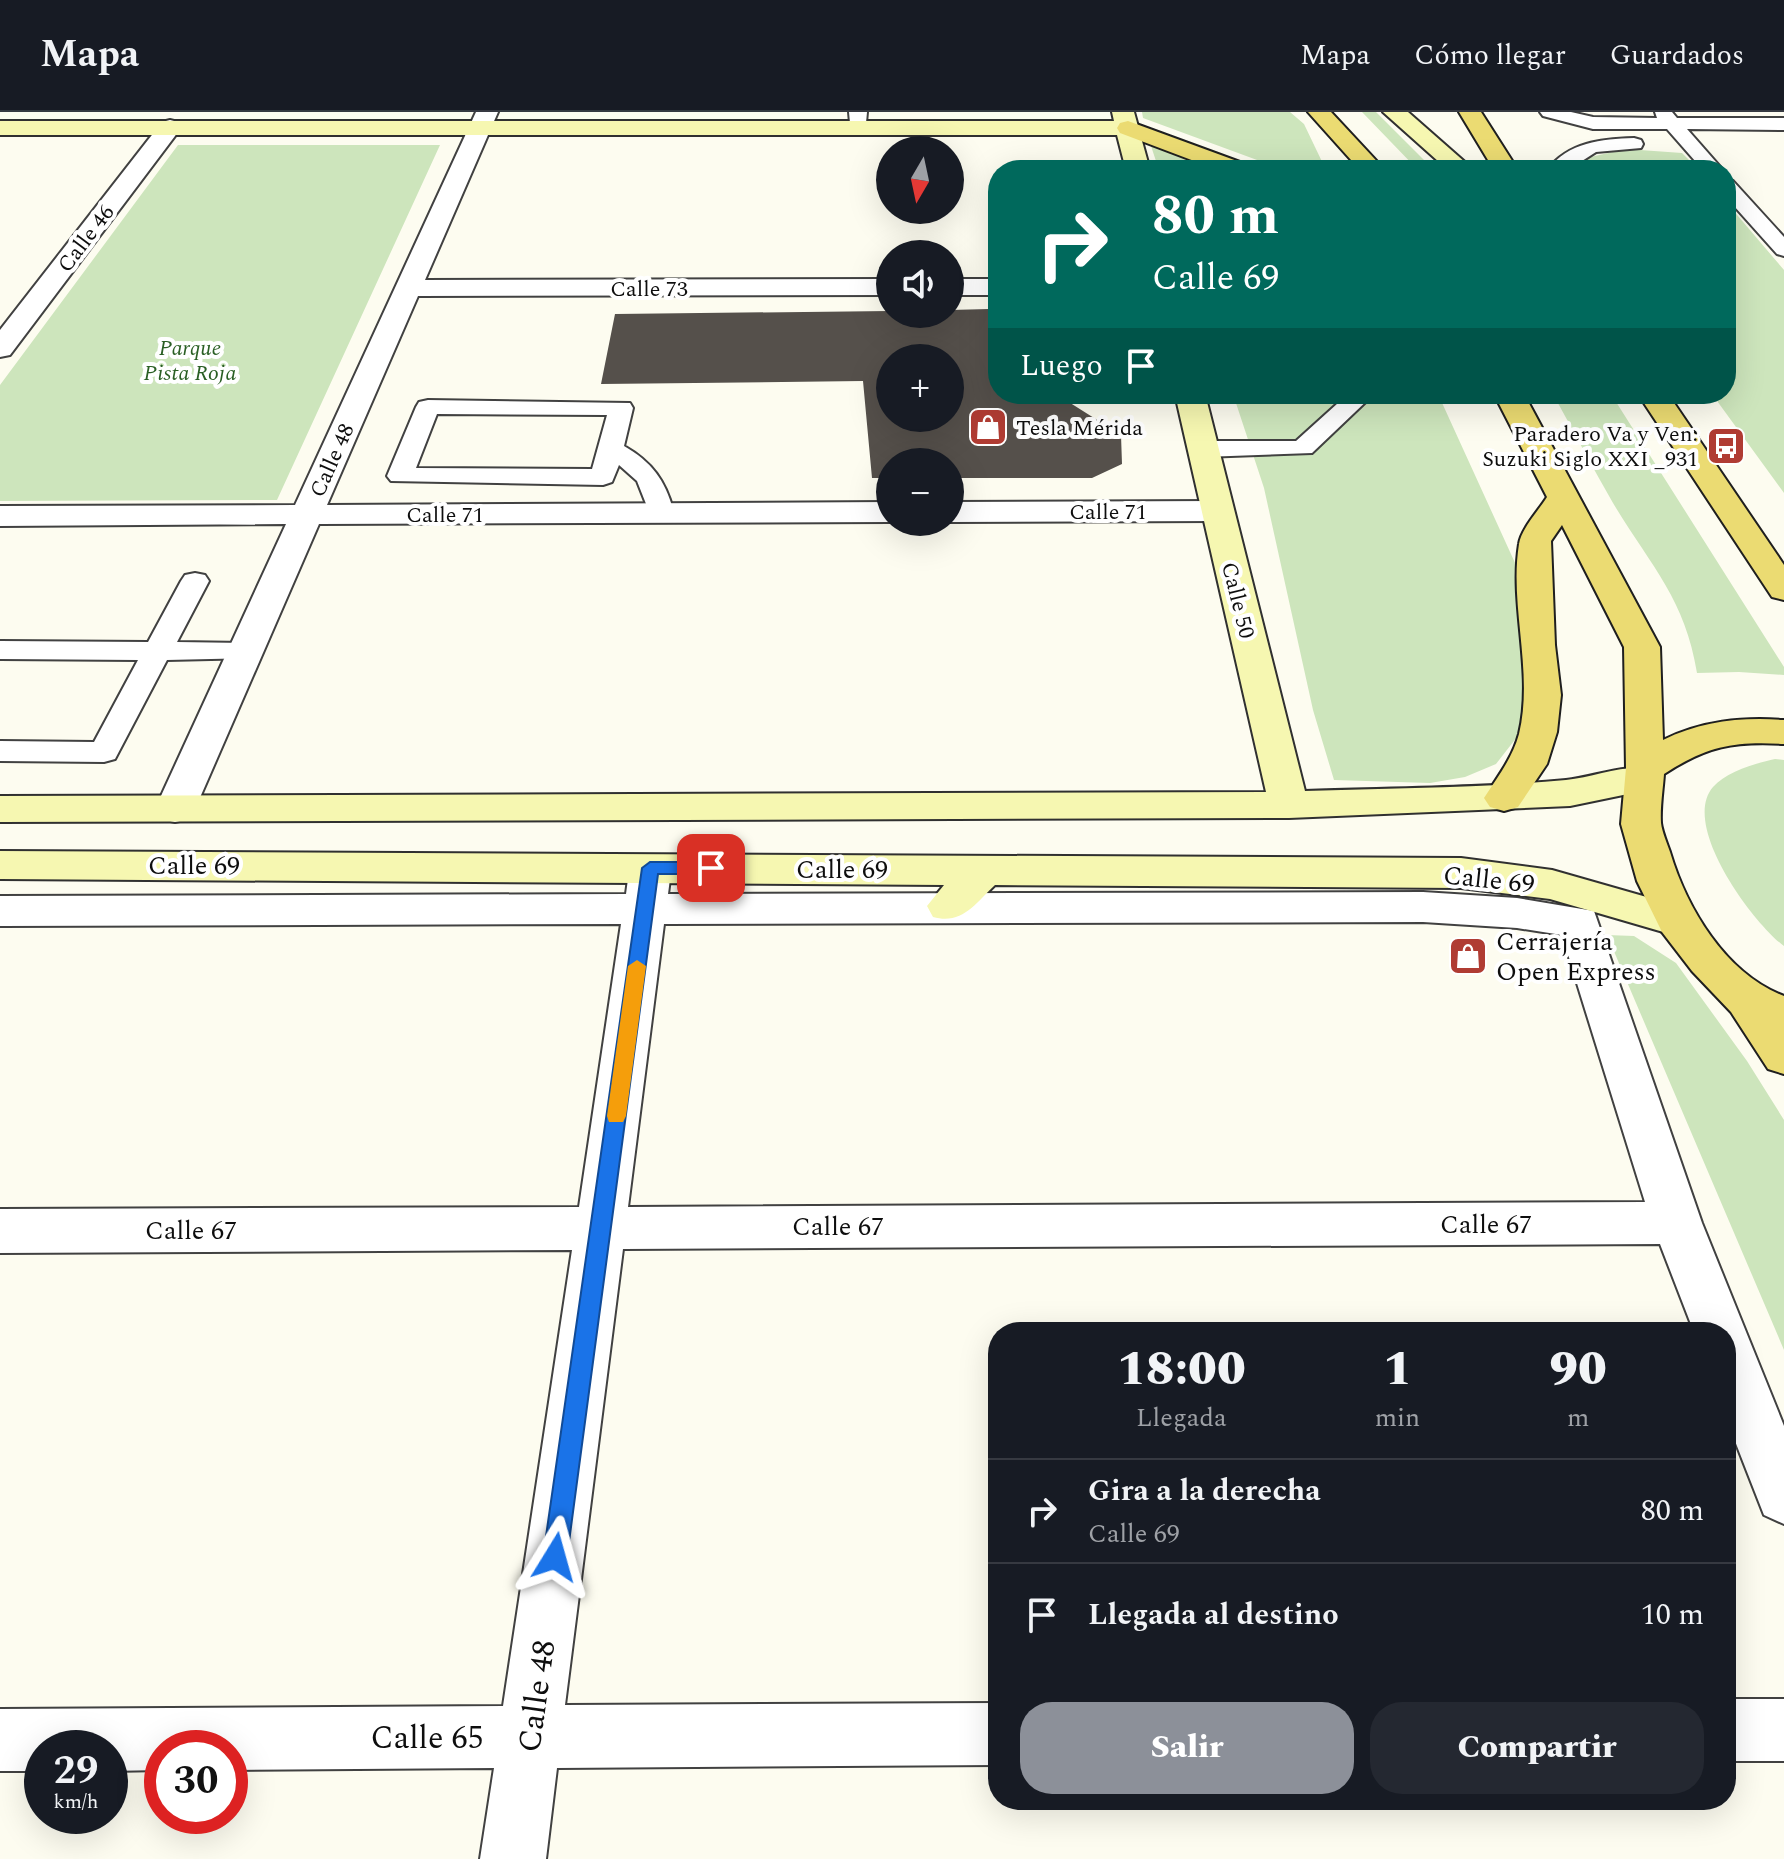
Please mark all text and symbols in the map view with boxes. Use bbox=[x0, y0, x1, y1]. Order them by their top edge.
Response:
text: Mapa bbox=[40, 26, 139, 84]
text: Mapa bbox=[1300, 34, 1370, 77]
text: Cómo llegar bbox=[1414, 34, 1566, 77]
text: Guardados bbox=[1610, 34, 1744, 77]
north arrow bbox=[876, 136, 964, 224]
map controls bbox=[876, 136, 964, 536]
text: 80 m bbox=[1152, 174, 1279, 259]
icon: right bbox=[1020, 192, 1124, 296]
street label: Calle 46 bbox=[50, 198, 123, 280]
button: sound bbox=[876, 240, 964, 328]
text: Calle 69 bbox=[1152, 251, 1279, 306]
street label: Calle 73 bbox=[610, 273, 688, 306]
park label: Parque Pista Roja bbox=[143, 332, 237, 390]
text: Luego bbox=[1020, 343, 1103, 389]
button: + bbox=[876, 344, 964, 432]
icon: arrive bbox=[1119, 344, 1163, 388]
shop icon: Tesla Mérida bbox=[967, 406, 1009, 448]
place label: Tesla Mérida bbox=[1016, 412, 1143, 445]
street label: Calle 48 bbox=[301, 418, 363, 503]
place label: Paradero Va y Ven: Suzuki Siglo XXI _931 bbox=[1482, 418, 1698, 476]
bus stop icon: Paradero Va y Ven: Suzuki Siglo XXI _931 bbox=[1705, 425, 1747, 467]
button: − bbox=[876, 448, 964, 536]
street label: Calle 71 bbox=[1069, 496, 1147, 529]
street label: Calle 71 bbox=[406, 499, 484, 532]
street label: Calle 50 bbox=[1212, 559, 1263, 642]
pin bbox=[677, 834, 745, 902]
street label: Calle 69 bbox=[148, 846, 240, 886]
icon: arrive bbox=[689, 846, 733, 890]
street label: Calle 69 bbox=[796, 850, 888, 890]
street label: Calle 69 bbox=[1441, 855, 1537, 905]
place label: Cerrajería Open Express bbox=[1496, 922, 1656, 992]
shop icon: Cerrajería Open Express bbox=[1447, 935, 1489, 977]
street label: Calle 67 bbox=[1440, 1205, 1532, 1245]
street label: Calle 67 bbox=[792, 1207, 884, 1247]
street label: Calle 67 bbox=[145, 1211, 237, 1251]
text: 18:00 bbox=[1117, 1333, 1246, 1406]
text: 1 bbox=[1383, 1333, 1412, 1406]
text: 90 bbox=[1549, 1333, 1607, 1406]
text: Llegada bbox=[1136, 1398, 1227, 1438]
text: min bbox=[1375, 1398, 1420, 1438]
text: m bbox=[1567, 1398, 1589, 1438]
text: Gira a la derecha bbox=[1088, 1468, 1321, 1514]
text: 80 m bbox=[1641, 1488, 1704, 1534]
icon: right bbox=[1020, 1489, 1064, 1533]
text: Calle 69 bbox=[1088, 1514, 1180, 1554]
position arrow bbox=[513, 1515, 597, 1599]
text: Llegada al destino bbox=[1088, 1592, 1339, 1638]
text: 10 m bbox=[1641, 1592, 1704, 1638]
icon: arrive bbox=[1020, 1593, 1064, 1637]
street label: Calle 48 bbox=[505, 1637, 570, 1756]
button: Salir bbox=[1020, 1702, 1354, 1794]
button: Compartir bbox=[1370, 1702, 1704, 1794]
street label: Calle 65 bbox=[370, 1714, 484, 1763]
speed limit sign: 30 bbox=[144, 1730, 248, 1834]
text: 29 bbox=[54, 1741, 98, 1802]
text: km/h bbox=[54, 1787, 99, 1817]

